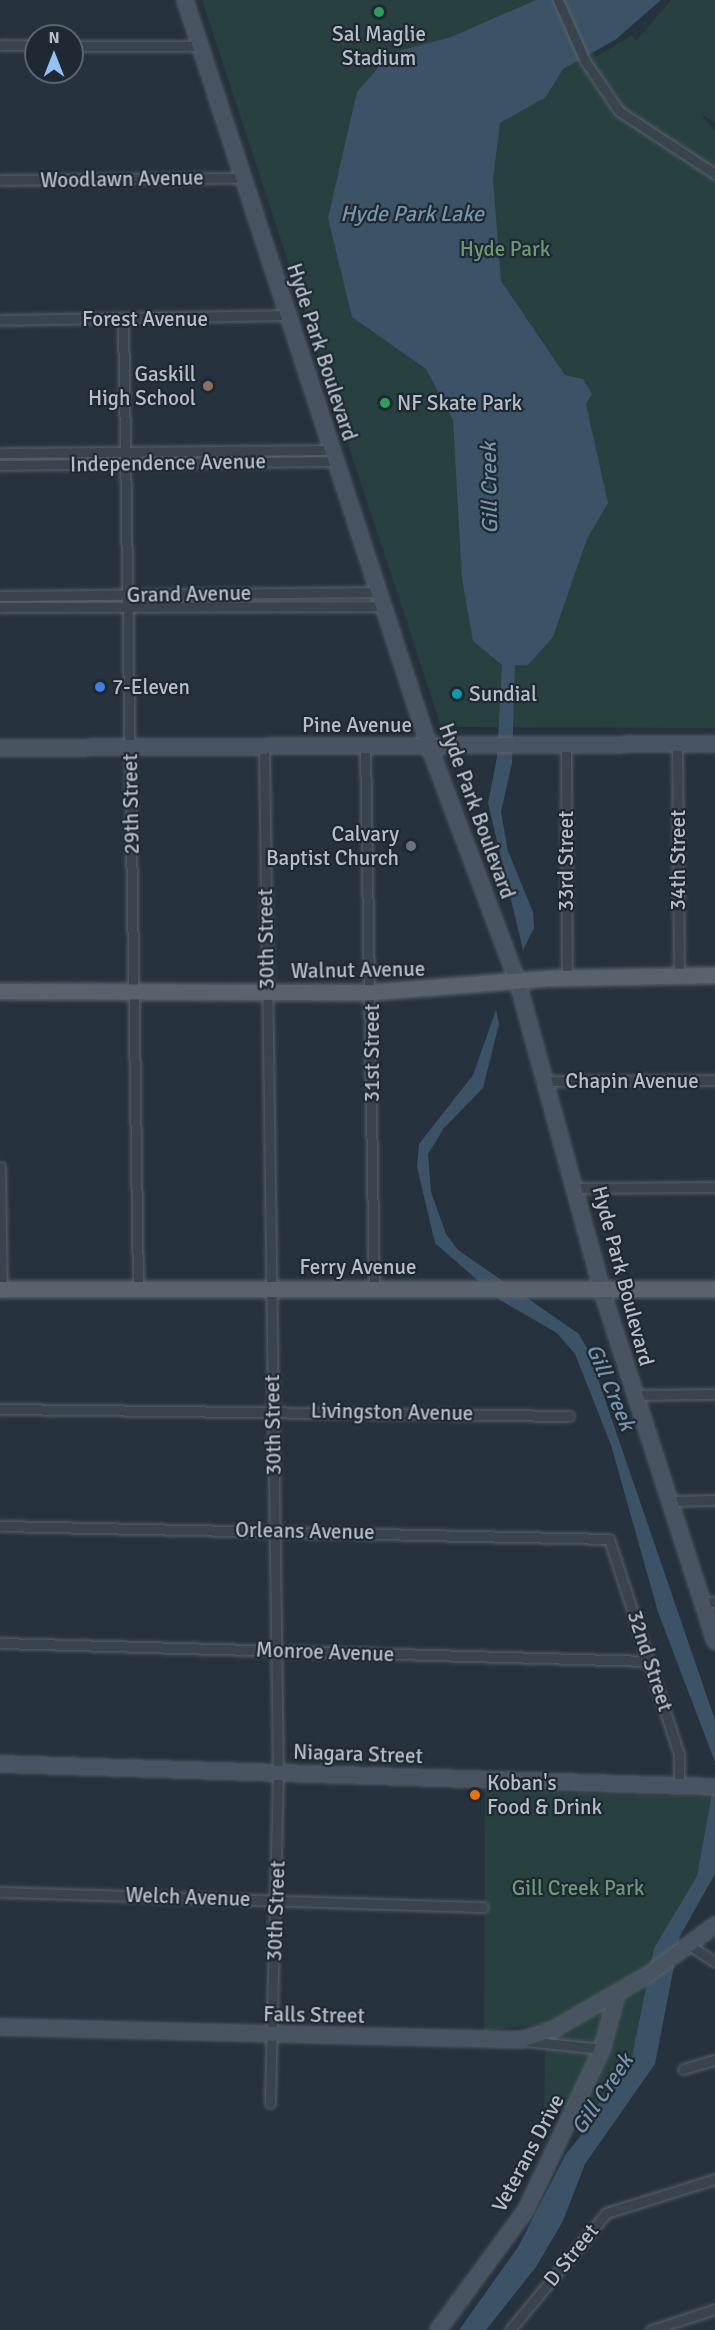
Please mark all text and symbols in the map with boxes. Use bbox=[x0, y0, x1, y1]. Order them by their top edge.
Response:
marker: Sal Maglie Stadium bbox=[372, 5, 386, 19]
place label: Sal Maglie Stadium bbox=[332, 21, 426, 71]
north arrow bbox=[24, 24, 84, 84]
text: N bbox=[48, 28, 60, 48]
street label: Woodlawn Avenue bbox=[40, 165, 204, 193]
water label: Hyde Park Lake bbox=[340, 201, 484, 227]
park label: Hyde Park bbox=[460, 236, 550, 262]
street label: Hyde Park Boulevard bbox=[281, 260, 363, 444]
street label: Forest Avenue bbox=[82, 306, 208, 332]
place label: Gaskill High School bbox=[88, 361, 196, 411]
marker: Gaskill High School bbox=[201, 379, 215, 393]
place label: NF Skate Park bbox=[397, 390, 522, 416]
marker: NF Skate Park bbox=[378, 396, 392, 410]
water label: Gill Creek bbox=[475, 442, 503, 534]
street label: Independence Avenue bbox=[70, 449, 266, 477]
street label: Grand Avenue bbox=[126, 580, 252, 608]
place label: 7-Eleven bbox=[112, 674, 190, 700]
marker: 7-Eleven bbox=[93, 680, 107, 694]
place label: Sundial bbox=[469, 681, 537, 707]
marker: Sundial bbox=[450, 687, 464, 701]
street label: Pine Avenue bbox=[302, 712, 412, 738]
street label: Hyde Park Boulevard bbox=[433, 720, 521, 902]
street label: 29th Street bbox=[118, 753, 144, 855]
street label: 34th Street bbox=[665, 810, 691, 910]
street label: 33rd Street bbox=[553, 811, 579, 911]
place label: Calvary Baptist Church bbox=[266, 821, 399, 871]
marker: Calvary Baptist Church bbox=[404, 839, 418, 853]
street label: 30th Street bbox=[253, 888, 279, 990]
street label: Walnut Avenue bbox=[291, 956, 425, 984]
street label: 31st Street bbox=[359, 1004, 385, 1102]
street label: Chapin Avenue bbox=[565, 1068, 699, 1094]
street label: Hyde Park Boulevard bbox=[587, 1183, 659, 1369]
street label: Ferry Avenue bbox=[300, 1254, 416, 1280]
water label: Gill Creek bbox=[581, 1340, 641, 1434]
street label: 30th Street bbox=[260, 1374, 286, 1476]
street label: Livingston Avenue bbox=[310, 1398, 474, 1426]
street label: Orleans Avenue bbox=[235, 1517, 375, 1545]
street label: 32nd Street bbox=[622, 1607, 678, 1715]
street label: Monroe Avenue bbox=[255, 1637, 395, 1667]
street label: Niagara Street bbox=[293, 1739, 423, 1769]
place label: Koban's Food & Drink bbox=[487, 1770, 602, 1820]
marker: Koban's Food & Drink bbox=[468, 1788, 482, 1802]
street label: 30th Street bbox=[262, 1860, 290, 1962]
park label: Gill Creek Park bbox=[512, 1875, 644, 1901]
street label: Welch Avenue bbox=[125, 1882, 251, 1912]
street label: Falls Street bbox=[263, 2002, 365, 2028]
water label: Gill Creek bbox=[565, 2049, 639, 2139]
street label: Veterans Drive bbox=[486, 2090, 570, 2216]
street label: D Street bbox=[538, 2219, 604, 2291]

